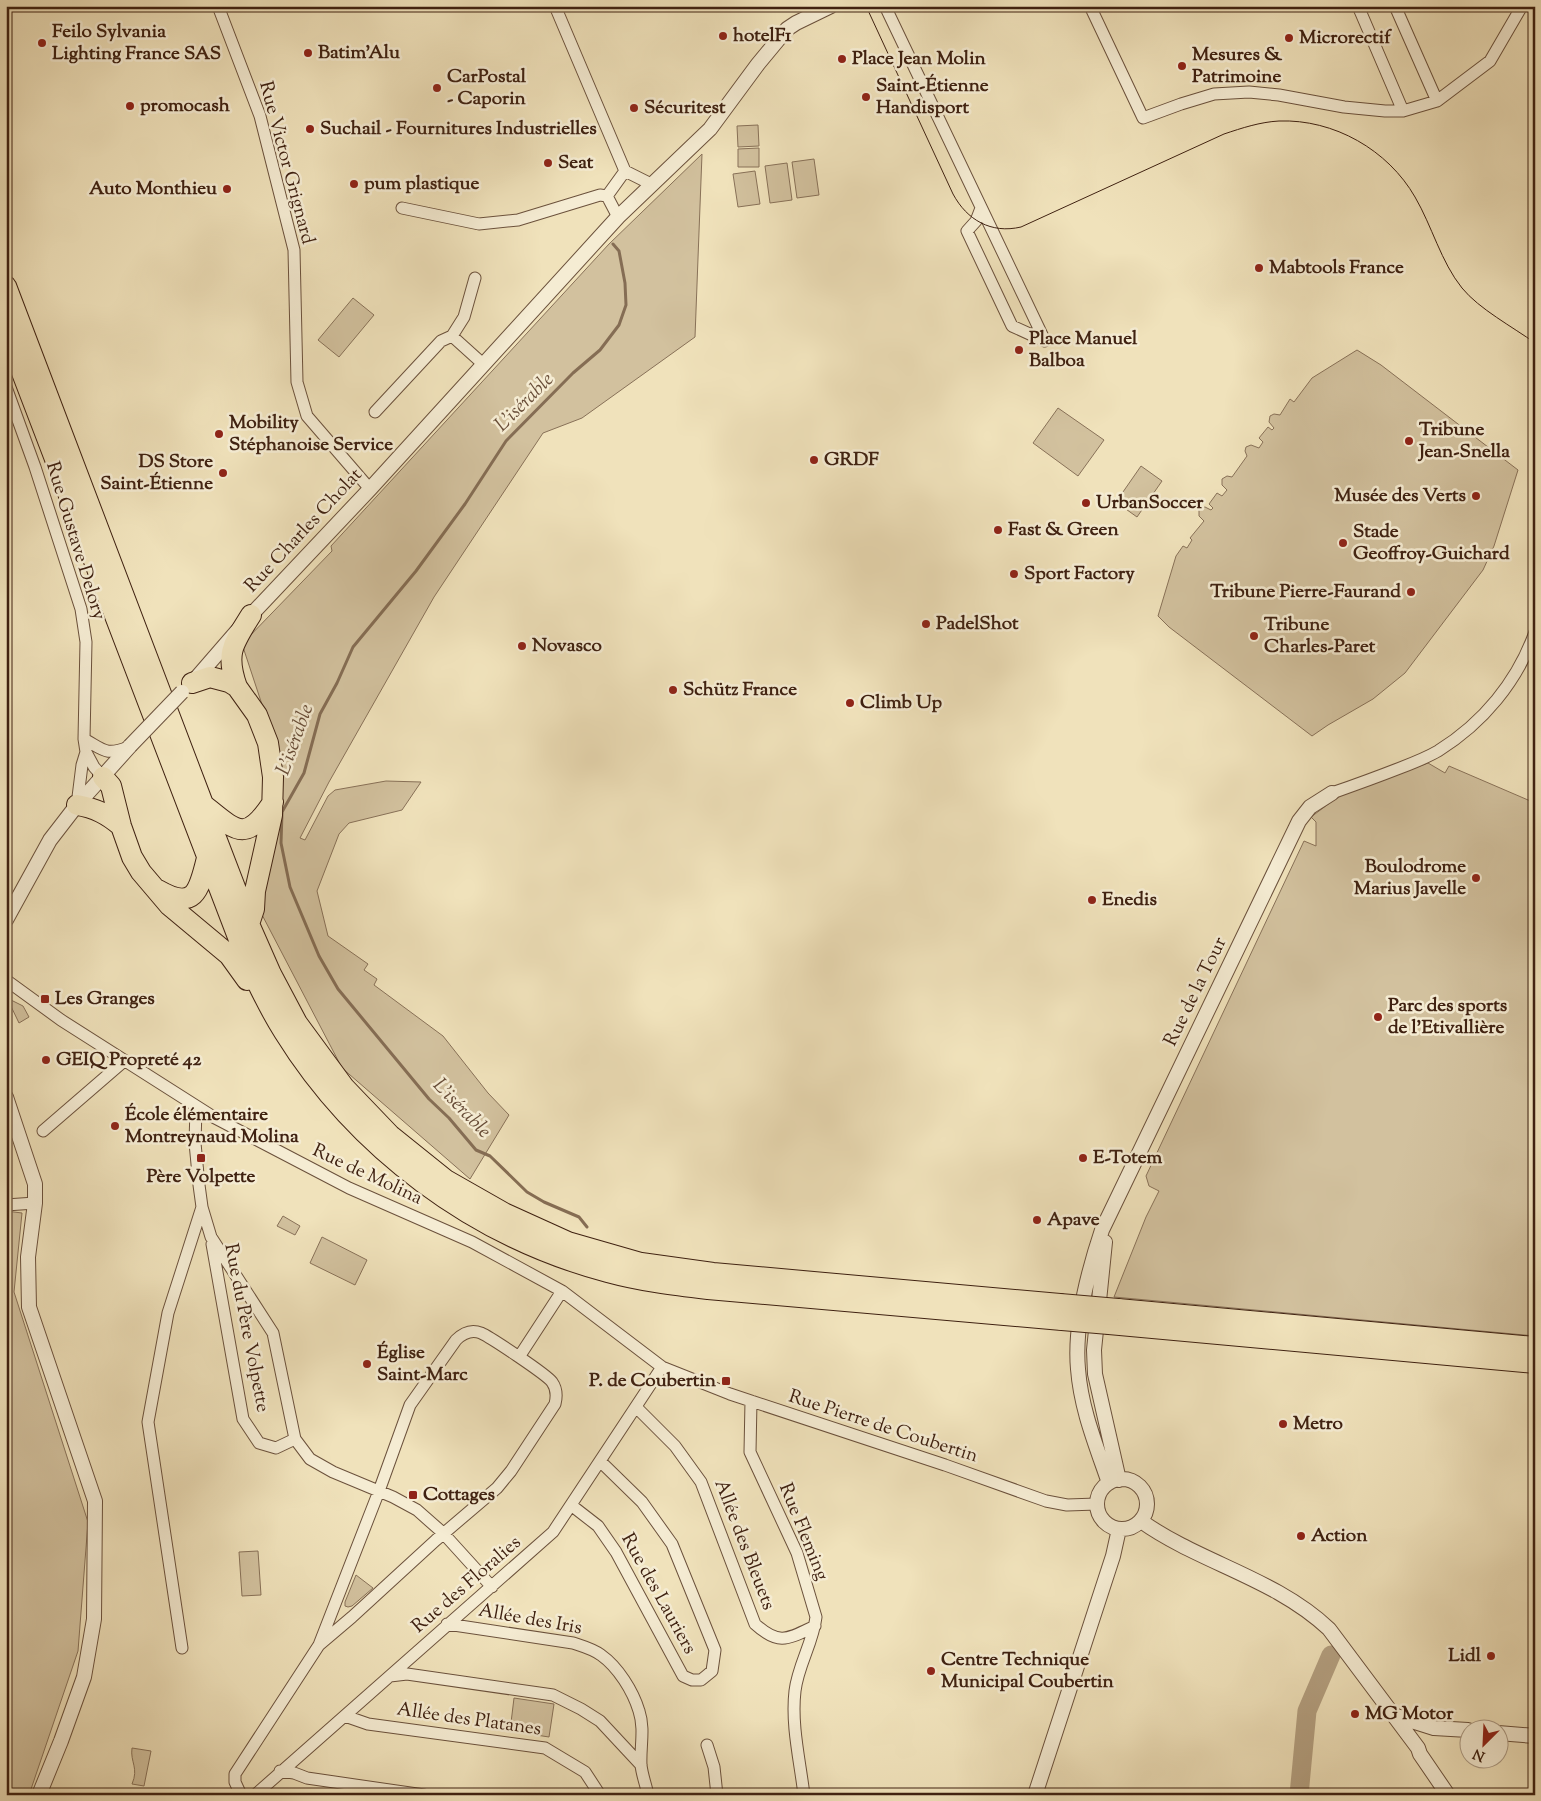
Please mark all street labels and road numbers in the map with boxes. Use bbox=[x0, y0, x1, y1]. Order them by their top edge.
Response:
street label: Rue Victor Grignard bbox=[251, 78, 321, 248]
street label: Rue Gustave Delory bbox=[38, 459, 112, 624]
street label: Rue Charles Cholat bbox=[239, 462, 369, 599]
street label: Rue de la Tour bbox=[1158, 933, 1234, 1051]
street label: Rue de Molina bbox=[308, 1138, 427, 1212]
street label: Rue du Père Volpette bbox=[216, 1241, 276, 1415]
street label: Rue Pierre de Coubertin bbox=[785, 1384, 981, 1470]
street label: Allée des Bleuets bbox=[707, 1476, 781, 1614]
street label: Rue Fleming bbox=[771, 1479, 835, 1585]
street label: Rue des Lauriers bbox=[614, 1529, 702, 1659]
street label: Rue des Floralies bbox=[407, 1530, 527, 1640]
street label: Allée des Iris bbox=[476, 1598, 584, 1642]
street label: Allée des Platanes bbox=[395, 1696, 543, 1744]

